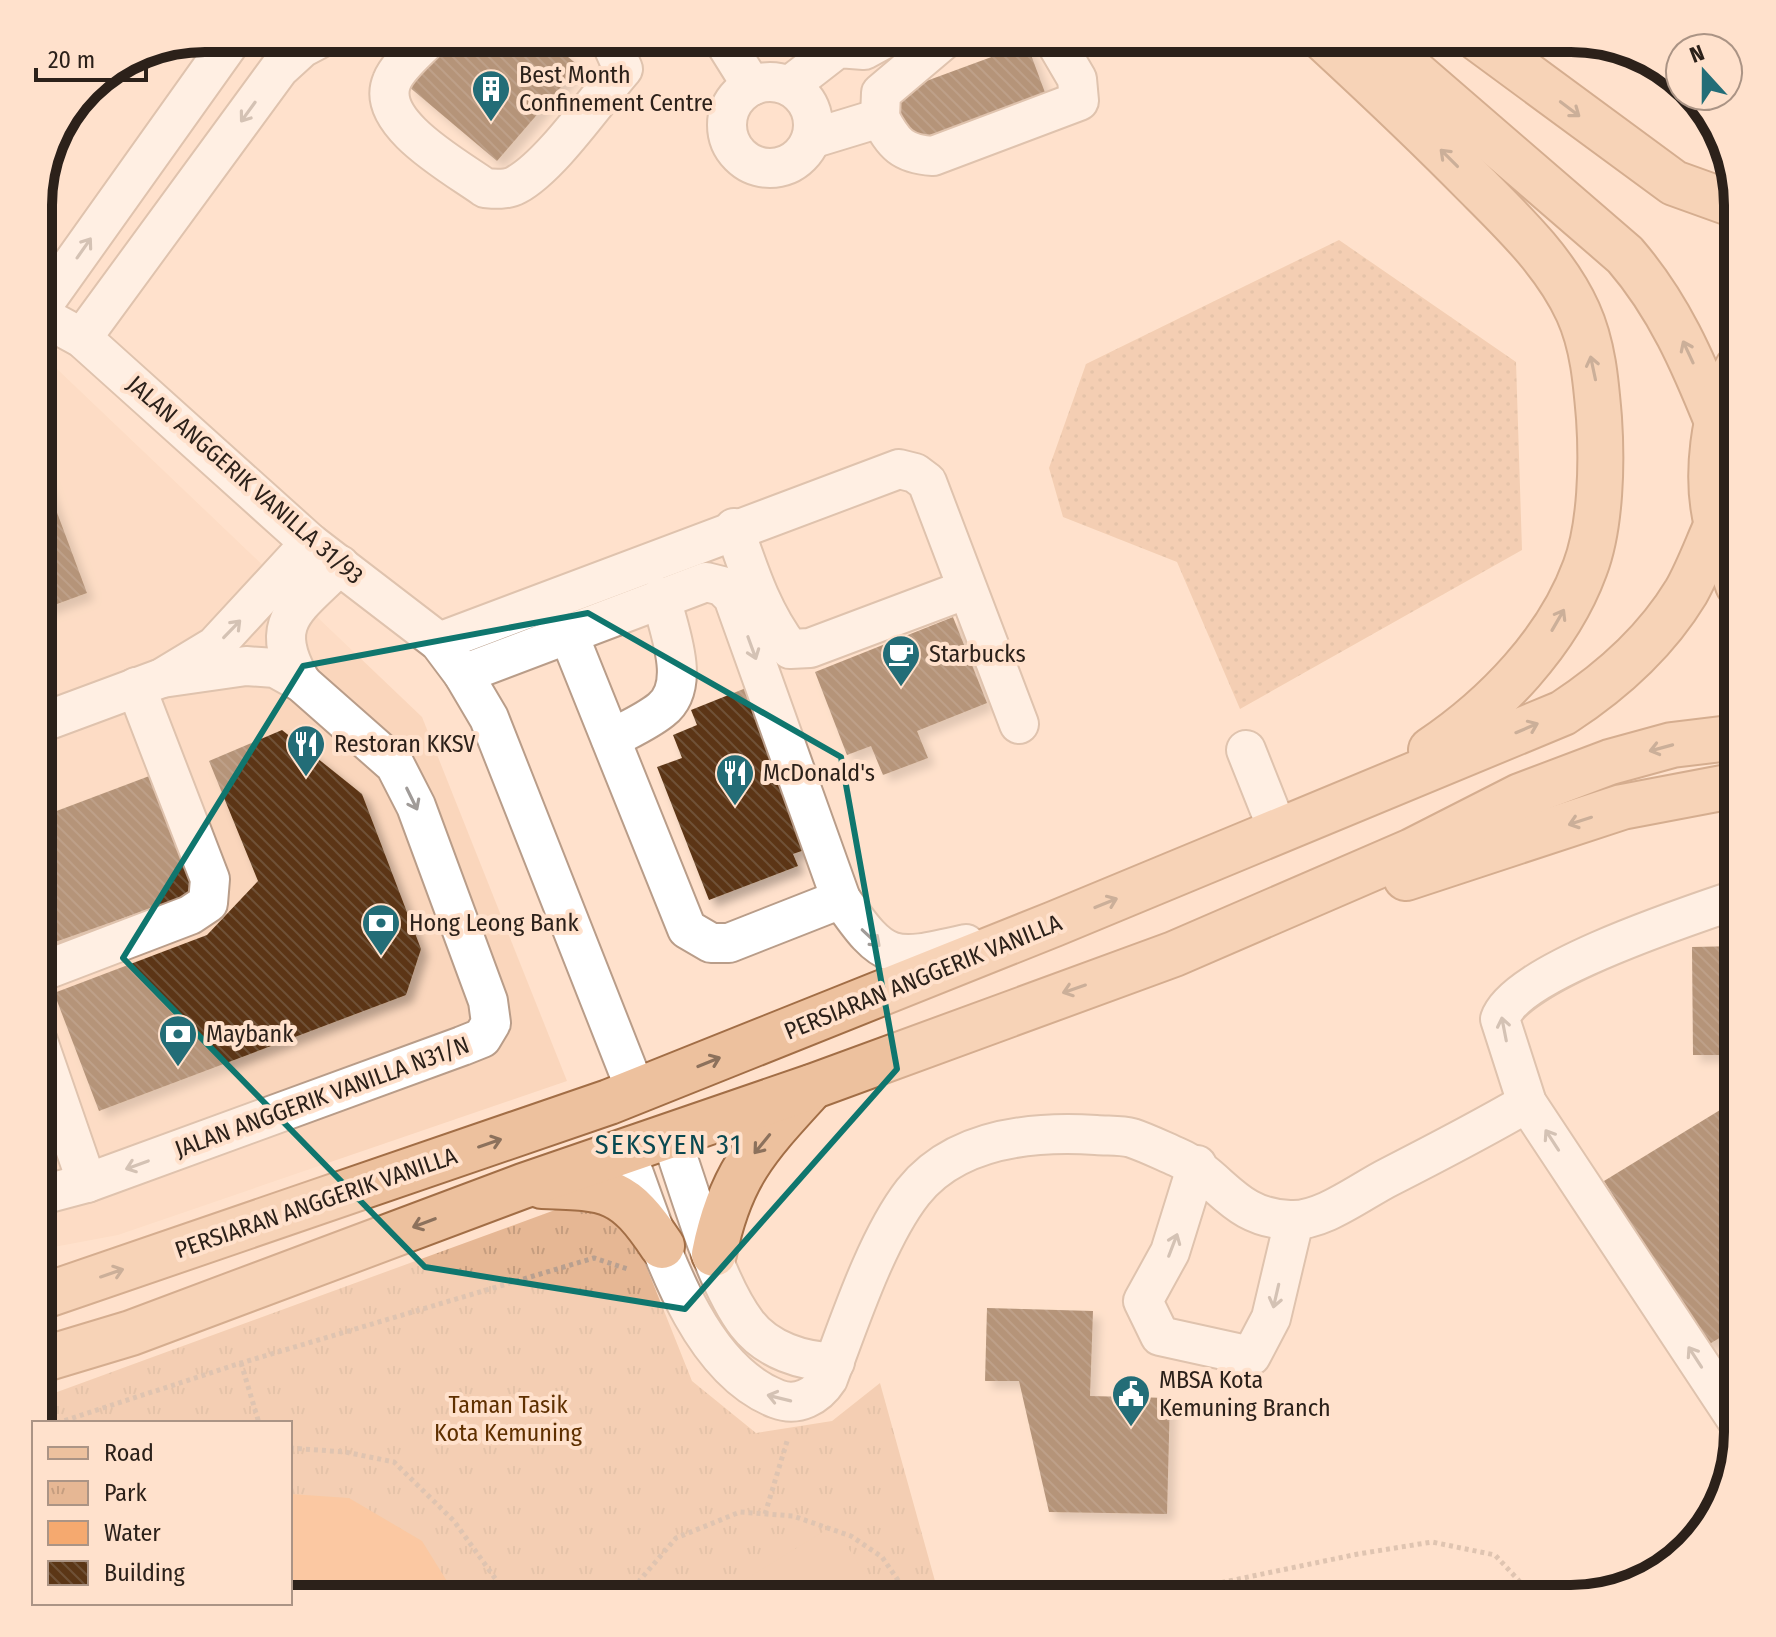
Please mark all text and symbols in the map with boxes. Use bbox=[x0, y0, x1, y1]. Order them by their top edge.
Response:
scale bar bbox=[36, 32, 146, 82]
north arrow bbox=[1664, 32, 1744, 112]
text: N bbox=[1686, 39, 1708, 69]
text: 20 m bbox=[48, 46, 95, 74]
place label: Best Month Confinement Centre bbox=[519, 61, 713, 117]
building icon: Best Month Confinement Centre bbox=[470, 68, 512, 123]
one-way arrow bbox=[1559, 100, 1580, 117]
one-way arrow bbox=[240, 101, 257, 122]
one-way arrow bbox=[1440, 148, 1459, 168]
one-way arrow bbox=[75, 238, 92, 260]
one-way arrow bbox=[1680, 340, 1695, 364]
one-way arrow bbox=[1585, 356, 1600, 382]
street label: JALAN ANGGERIK VANILLA 31/93 bbox=[121, 370, 369, 590]
one-way arrow bbox=[1551, 608, 1566, 632]
one-way arrow bbox=[222, 619, 240, 639]
cafe icon: Starbucks bbox=[880, 633, 922, 688]
one-way arrow bbox=[745, 636, 760, 661]
place label: Starbucks bbox=[929, 640, 1026, 668]
one-way arrow bbox=[1514, 720, 1539, 735]
restaurant icon: Restoran KKSV bbox=[285, 723, 327, 778]
place label: Restoran KKSV bbox=[334, 730, 476, 758]
one-way arrow bbox=[1648, 742, 1674, 757]
restaurant icon: McDonald's bbox=[714, 752, 756, 807]
place label: McDonald's bbox=[763, 759, 875, 787]
one-way arrow bbox=[405, 787, 420, 811]
one-way arrow bbox=[1568, 815, 1593, 829]
one-way arrow bbox=[1093, 895, 1118, 910]
bank icon: Hong Leong Bank bbox=[360, 902, 402, 957]
street label: PERSIARAN ANGGERIK VANILLA bbox=[780, 908, 1066, 1045]
place label: Hong Leong Bank bbox=[409, 909, 579, 937]
one-way arrow bbox=[861, 929, 881, 948]
one-way arrow bbox=[1062, 983, 1087, 998]
bank icon: Maybank bbox=[157, 1013, 199, 1068]
one-way arrow bbox=[1495, 1017, 1510, 1042]
place label: Maybank bbox=[206, 1020, 294, 1048]
street label: JALAN ANGGERIK VANILLA N31/N bbox=[171, 1031, 473, 1163]
one-way arrow bbox=[696, 1054, 721, 1069]
district label: SEKSYEN 31 bbox=[595, 1128, 743, 1161]
one-way arrow bbox=[1544, 1129, 1560, 1151]
one-way arrow bbox=[753, 1133, 771, 1154]
one-way arrow bbox=[478, 1134, 503, 1149]
street label: PERSIARAN ANGGERIK VANILLA bbox=[171, 1141, 461, 1264]
one-way arrow bbox=[125, 1159, 150, 1173]
one-way arrow bbox=[412, 1217, 436, 1231]
one-way arrow bbox=[1166, 1233, 1181, 1257]
one-way arrow bbox=[99, 1264, 124, 1279]
one-way arrow bbox=[1268, 1283, 1283, 1309]
one-way arrow bbox=[1687, 1346, 1703, 1368]
place label: MBSA Kota Kemuning Branch bbox=[1159, 1366, 1331, 1422]
public building icon: MBSA Kota Kemuning Branch bbox=[1110, 1373, 1152, 1428]
one-way arrow bbox=[766, 1390, 792, 1405]
park label: Taman Tasik Kota Kemuning bbox=[434, 1391, 583, 1447]
legend bbox=[32, 1421, 292, 1605]
text: Road bbox=[104, 1439, 154, 1467]
text: Park bbox=[104, 1479, 147, 1507]
text: Water bbox=[104, 1519, 161, 1547]
text: Building bbox=[104, 1559, 186, 1587]

